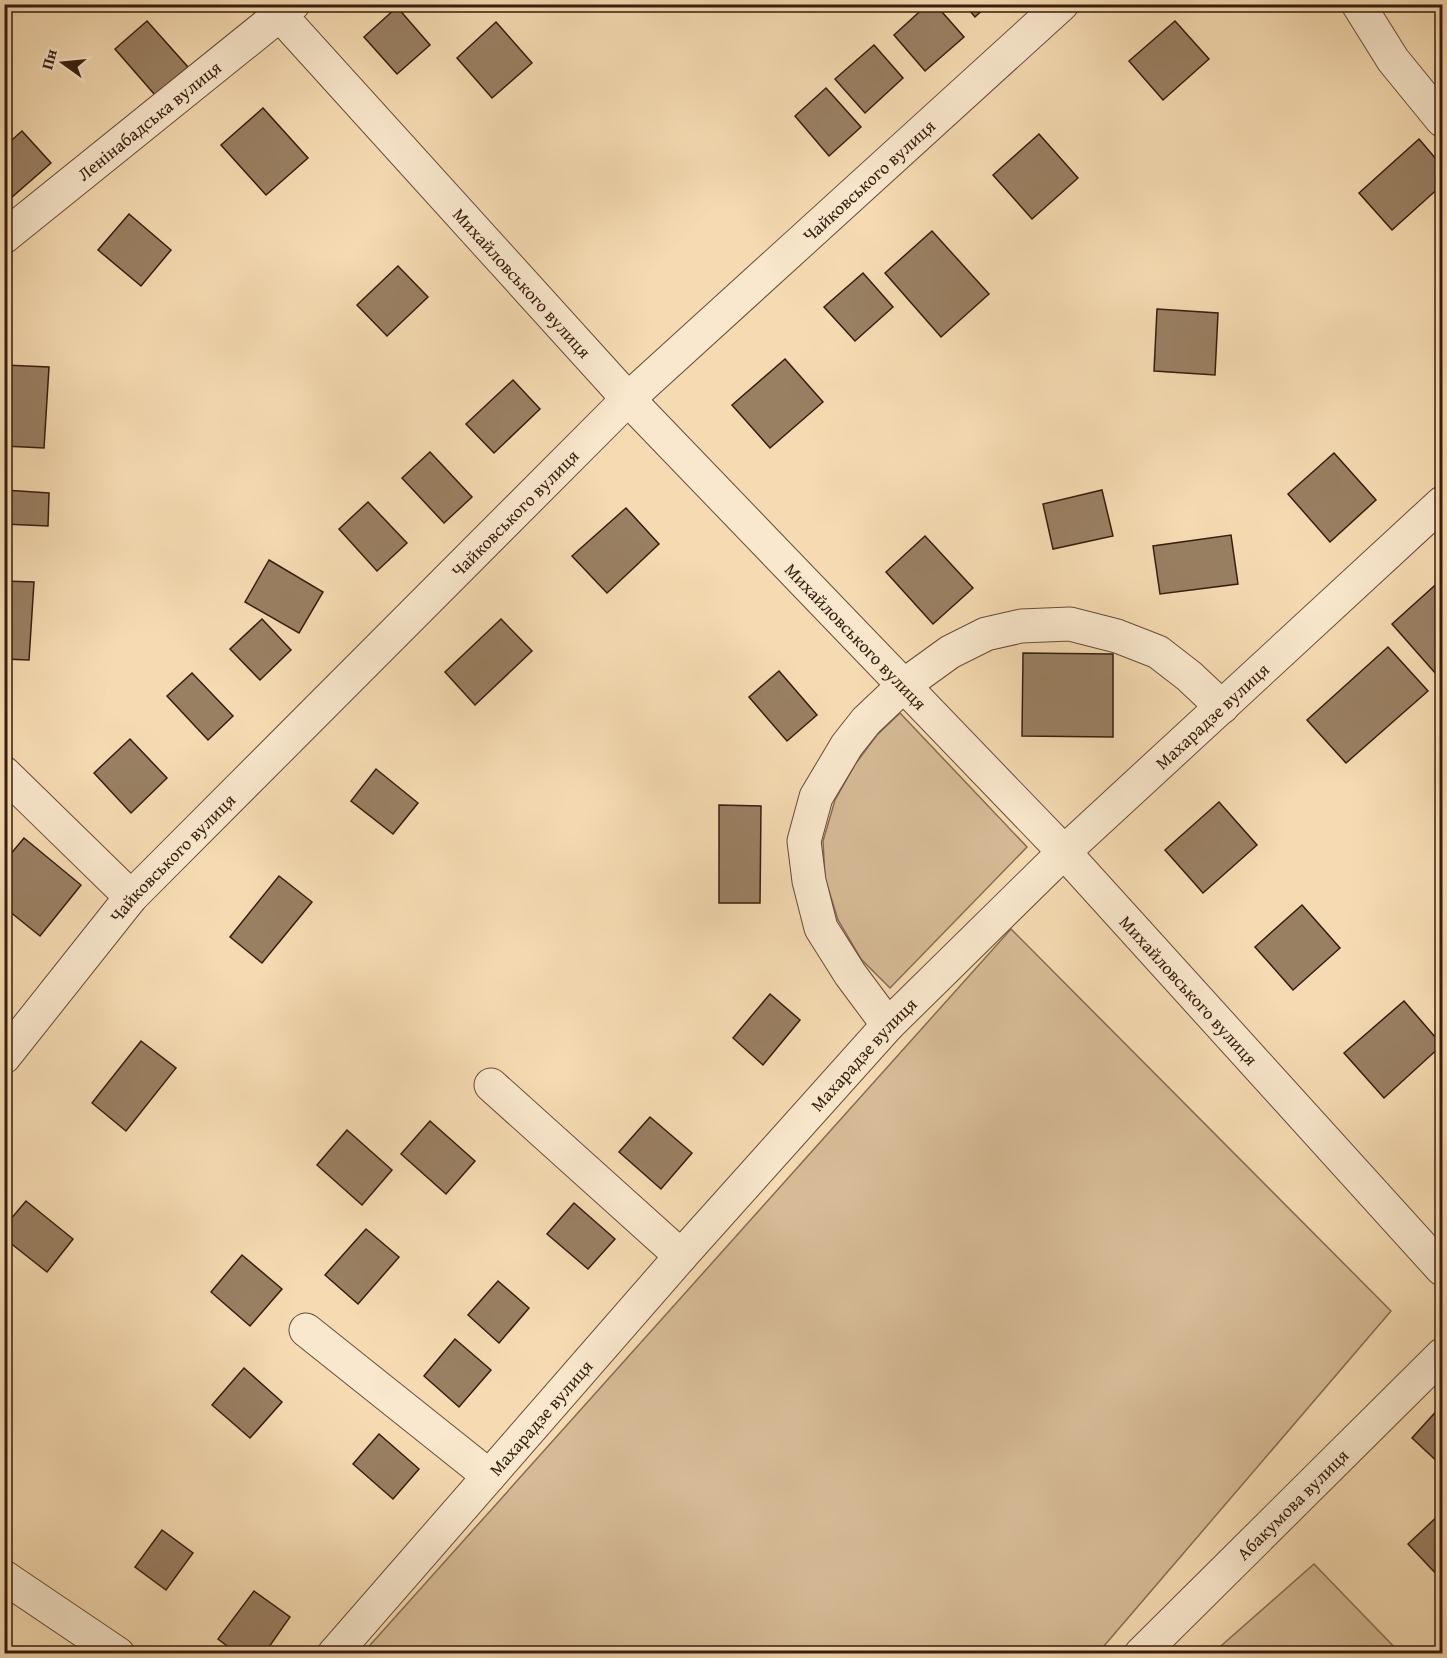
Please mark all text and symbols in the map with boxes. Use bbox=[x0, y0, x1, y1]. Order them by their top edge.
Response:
north arrow bbox=[33, 33, 93, 93]
text: Пн bbox=[34, 46, 63, 72]
street label: Ленінабадська вулиця bbox=[71, 54, 227, 187]
street label: Чайковського вулиця bbox=[796, 112, 941, 248]
street label: Михайловського вулиця bbox=[447, 201, 598, 364]
street label: Чайковського вулиця bbox=[444, 443, 585, 583]
street label: Михайловського вулиця bbox=[779, 556, 933, 716]
street label: Махарадзе вулиця bbox=[1149, 656, 1275, 775]
street label: Чайковського вулиця bbox=[102, 787, 241, 928]
street label: Михайловського вулиця bbox=[1114, 909, 1265, 1071]
street label: Махарадзе вулиця bbox=[803, 991, 923, 1117]
street label: Махарадзе вулиця bbox=[482, 1353, 599, 1482]
street label: Абакумова вулиця bbox=[1230, 1442, 1354, 1566]

